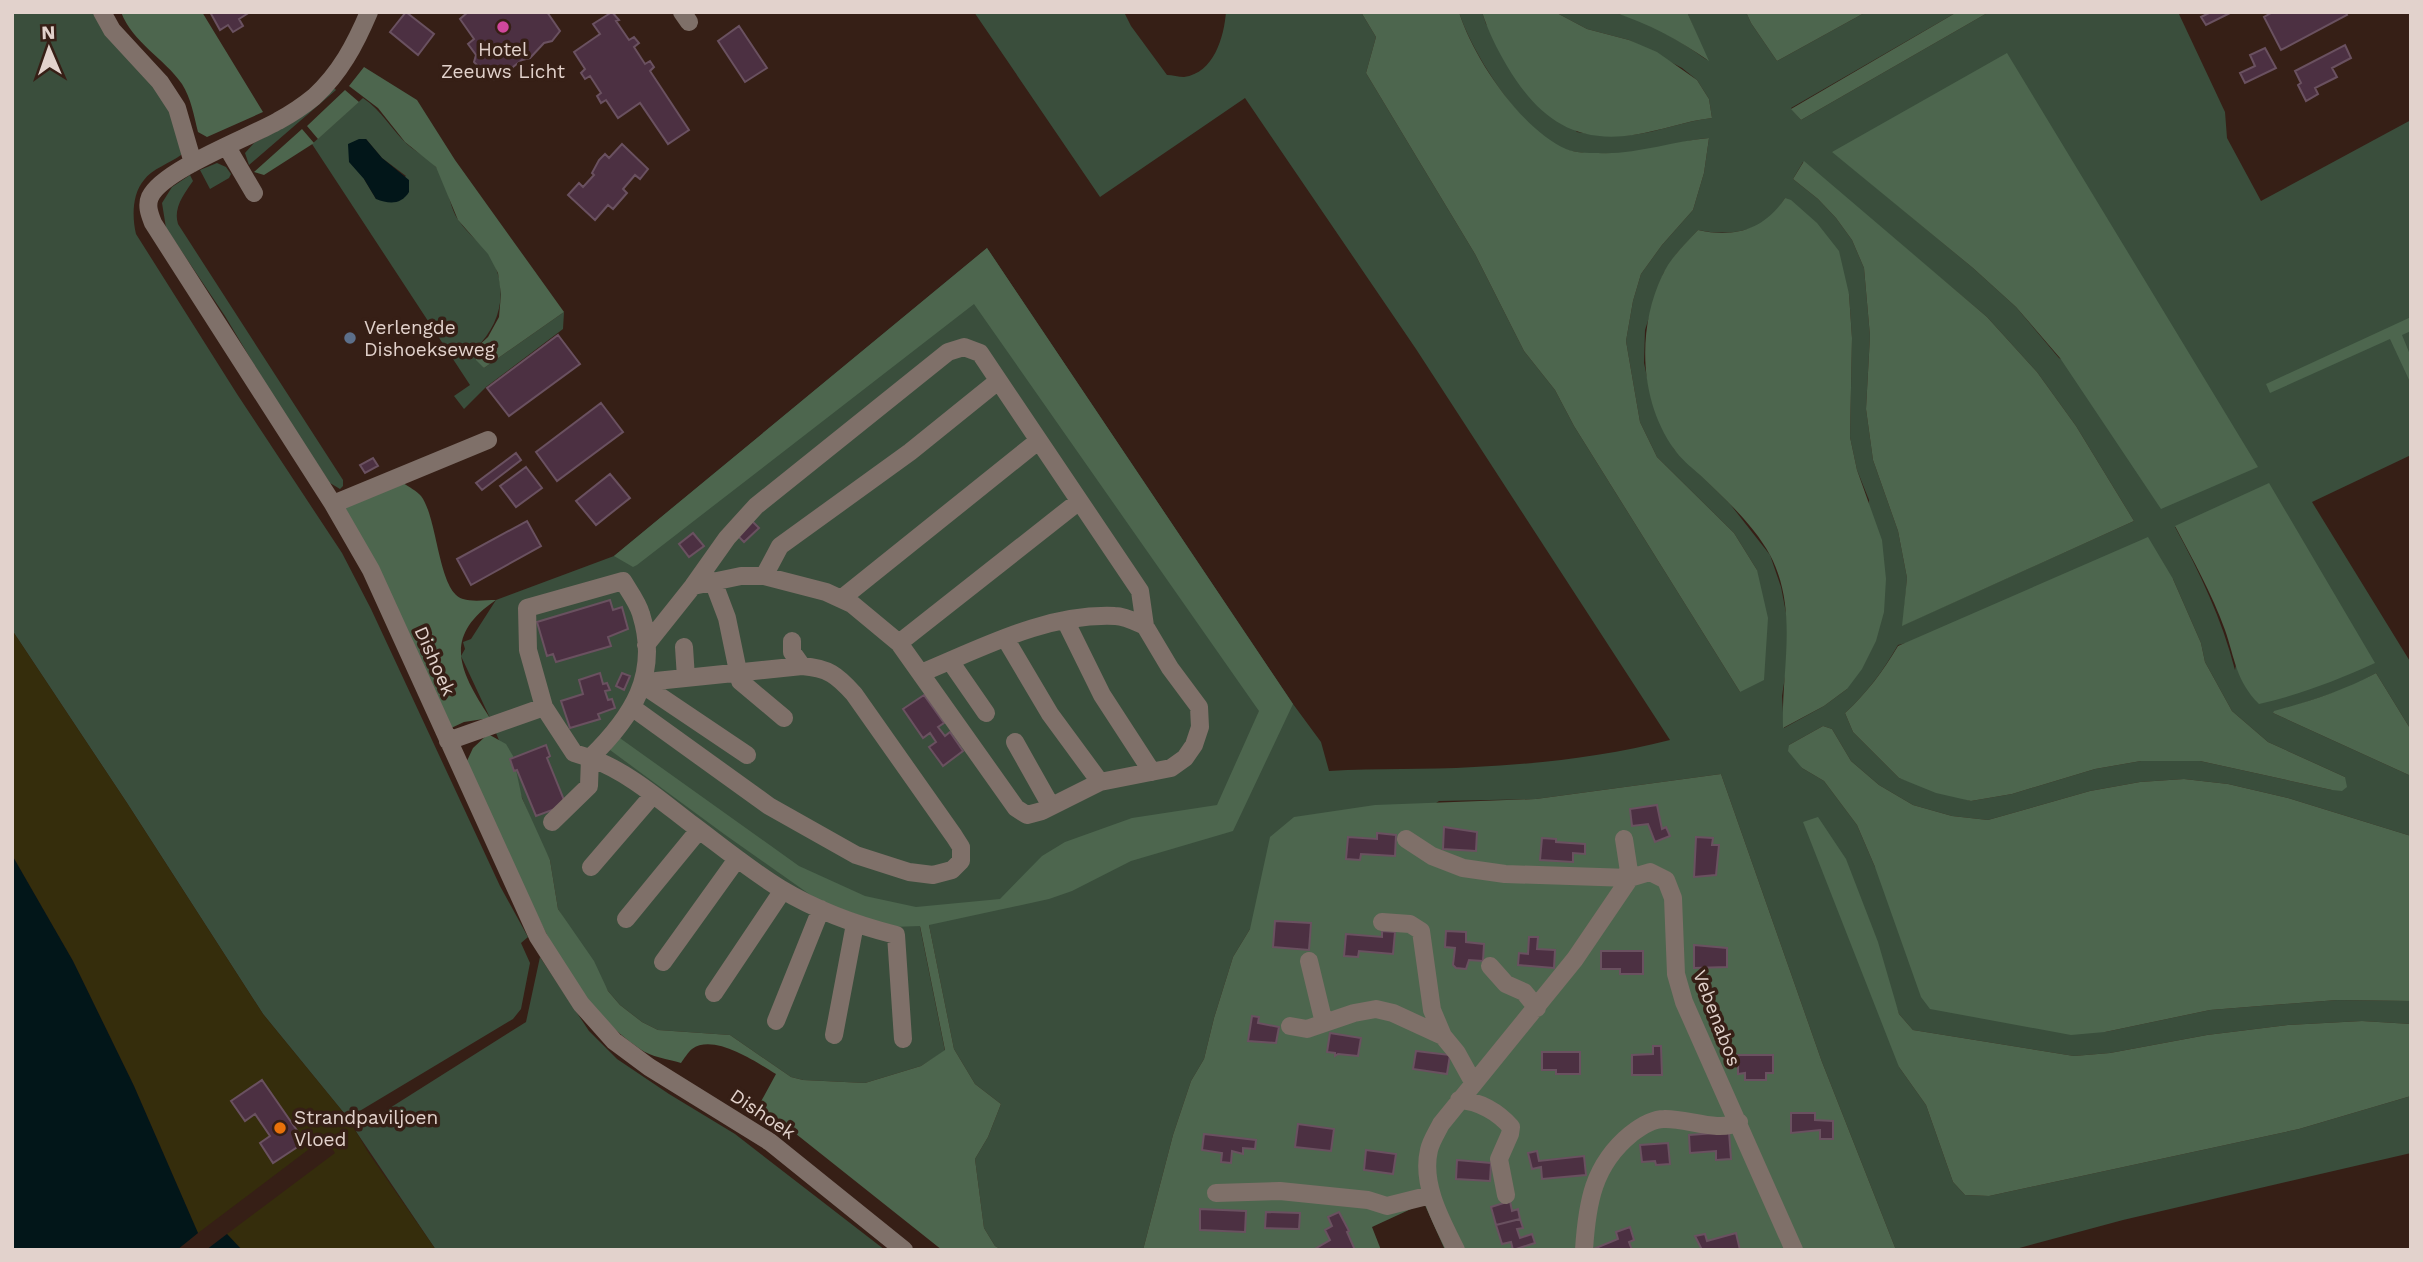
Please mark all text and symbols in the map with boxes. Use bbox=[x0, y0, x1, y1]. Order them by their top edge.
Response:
north arrow bbox=[14, 14, 84, 84]
marker: Hotel Zeeuws Licht bbox=[495, 19, 511, 35]
text: N bbox=[41, 21, 56, 44]
place label: Hotel Zeeuws Licht bbox=[441, 38, 565, 83]
place label: Verlengde Dishoekseweg bbox=[364, 316, 496, 361]
marker: Verlengde Dishoekseweg bbox=[342, 330, 358, 346]
street label: Dishoek bbox=[410, 623, 461, 699]
street label: Vebenabos bbox=[1688, 967, 1746, 1069]
street label: Dishoek bbox=[726, 1084, 800, 1144]
place label: Strandpaviljoen Vloed bbox=[294, 1106, 438, 1151]
marker: Strandpaviljoen Vloed bbox=[272, 1120, 288, 1136]

